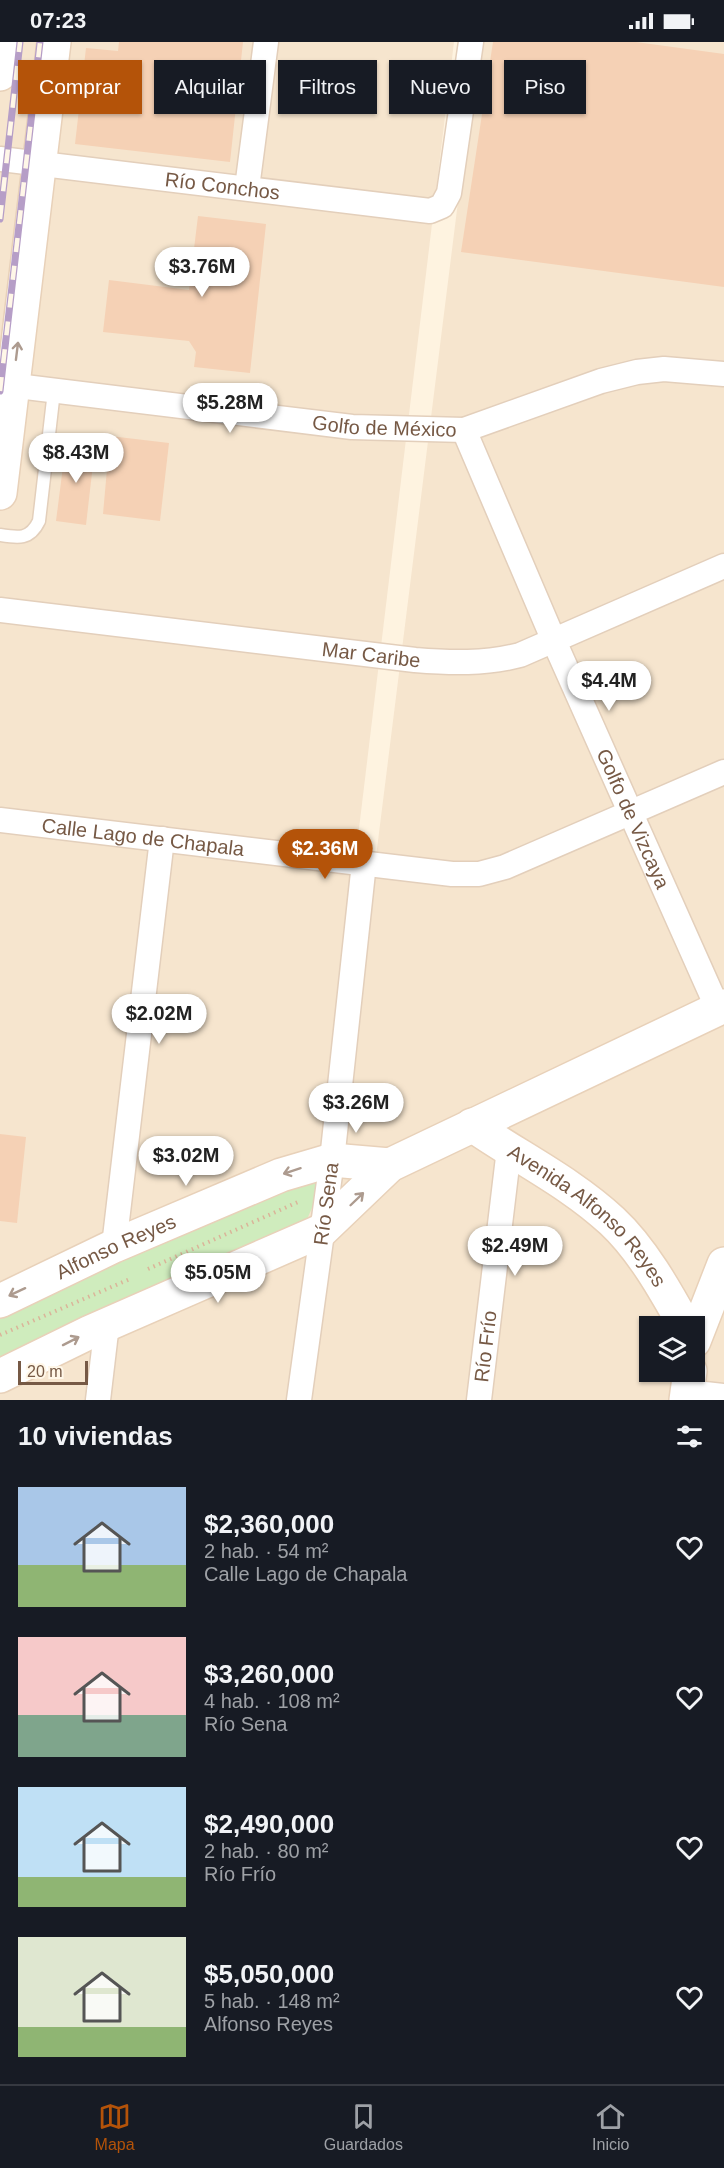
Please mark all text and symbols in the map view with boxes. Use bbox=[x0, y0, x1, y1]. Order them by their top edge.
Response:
text: 07:23 bbox=[30, 8, 86, 33]
chip: Comprar bbox=[18, 60, 142, 114]
chip: Alquilar bbox=[154, 60, 266, 114]
chip: Filtros bbox=[278, 60, 377, 114]
chip: Nuevo bbox=[389, 60, 492, 114]
chip: Piso bbox=[504, 60, 586, 114]
street label: Río Conchos bbox=[164, 168, 281, 204]
pin: $3.76M bbox=[153, 247, 251, 298]
text: $3.76M bbox=[169, 255, 235, 277]
one-way arrow bbox=[12, 342, 23, 361]
pin: $5.28M bbox=[181, 383, 279, 434]
text: $5.28M bbox=[197, 391, 263, 413]
street label: Golfo de México bbox=[311, 411, 457, 441]
pin: $8.43M bbox=[27, 433, 125, 484]
text: $8.43M bbox=[43, 441, 109, 463]
street label: Mar Caribe bbox=[321, 638, 422, 672]
pin: $4.4M bbox=[567, 661, 651, 712]
text: $4.4M bbox=[581, 669, 637, 691]
street label: Golfo de Vizcaya bbox=[592, 745, 674, 893]
street label: Calle Lago de Chapala bbox=[41, 814, 246, 860]
pin: $2.36M bbox=[276, 829, 374, 880]
text: $2.36M bbox=[292, 837, 358, 859]
pin: $2.02M bbox=[110, 994, 208, 1045]
text: $2.02M bbox=[126, 1002, 192, 1024]
pin: $3.26M bbox=[307, 1083, 405, 1134]
text: $3.26M bbox=[323, 1091, 389, 1113]
pin: $3.02M bbox=[137, 1136, 235, 1187]
street label: Avenida Alfonso Reyes bbox=[504, 1140, 671, 1291]
text: $3.02M bbox=[153, 1144, 219, 1166]
street label: Río Sena bbox=[309, 1160, 343, 1247]
one-way arrow bbox=[283, 1167, 302, 1178]
one-way arrow bbox=[349, 1191, 364, 1206]
street label: Alfonso Reyes bbox=[52, 1210, 179, 1283]
pin: $2.49M bbox=[466, 1226, 564, 1277]
text: $2.49M bbox=[482, 1234, 548, 1256]
pin: $5.05M bbox=[169, 1253, 267, 1304]
text: $5.05M bbox=[185, 1261, 251, 1283]
one-way arrow bbox=[9, 1287, 27, 1299]
street label: Río Frío bbox=[470, 1309, 501, 1384]
map controls bbox=[639, 1316, 705, 1382]
button: layers bbox=[639, 1316, 705, 1382]
one-way arrow bbox=[62, 1334, 80, 1346]
scale bar bbox=[18, 1358, 88, 1386]
text: 20 m bbox=[27, 1363, 63, 1380]
icon: filters bbox=[673, 1420, 706, 1453]
text: 10 viviendas bbox=[18, 1421, 173, 1451]
text: $2,360,000 bbox=[204, 1509, 334, 1539]
icon: home bbox=[66, 1511, 138, 1583]
icon: heart bbox=[673, 1531, 706, 1564]
text: 2 hab. · 54 m² bbox=[204, 1540, 329, 1562]
text: Calle Lago de Chapala bbox=[204, 1563, 408, 1585]
text: $3,260,000 bbox=[204, 1659, 334, 1689]
icon: home bbox=[66, 1661, 138, 1733]
icon: heart bbox=[673, 1681, 706, 1714]
text: 4 hab. · 108 m² bbox=[204, 1690, 340, 1712]
text: Río Sena bbox=[204, 1713, 287, 1735]
text: $2,490,000 bbox=[204, 1809, 334, 1839]
icon: home bbox=[66, 1811, 138, 1883]
icon: heart bbox=[673, 1831, 706, 1864]
text: 2 hab. · 80 m² bbox=[204, 1840, 329, 1862]
text: Río Frío bbox=[204, 1863, 276, 1885]
text: $5,050,000 bbox=[204, 1959, 334, 1989]
icon: home bbox=[66, 1961, 138, 2033]
icon: heart bbox=[673, 1981, 706, 2014]
text: 5 hab. · 148 m² bbox=[204, 1990, 340, 2012]
text: Alfonso Reyes bbox=[204, 2013, 333, 2035]
tab: Mapa bbox=[95, 2100, 135, 2154]
tab: Guardados bbox=[324, 2100, 403, 2154]
tab: Inicio bbox=[592, 2100, 629, 2154]

